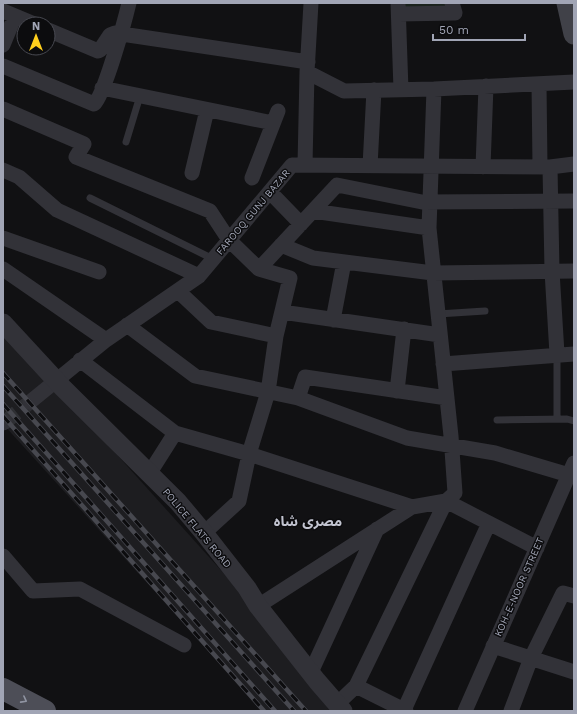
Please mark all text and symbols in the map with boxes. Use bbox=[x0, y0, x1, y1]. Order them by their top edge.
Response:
north arrow bbox=[16, 16, 56, 56]
scale bar bbox=[433, 16, 525, 42]
text: N bbox=[32, 20, 40, 33]
text: 50 m bbox=[439, 23, 469, 37]
street label: FAROOQ GUNJ BAZAR bbox=[214, 167, 292, 257]
street label: POLICE FLATS ROAD bbox=[161, 486, 233, 570]
district label: مصری شاہ bbox=[274, 513, 342, 530]
street label: KOH-E-NOOR STREET bbox=[492, 536, 546, 638]
one-way arrow bbox=[20, 695, 27, 703]

